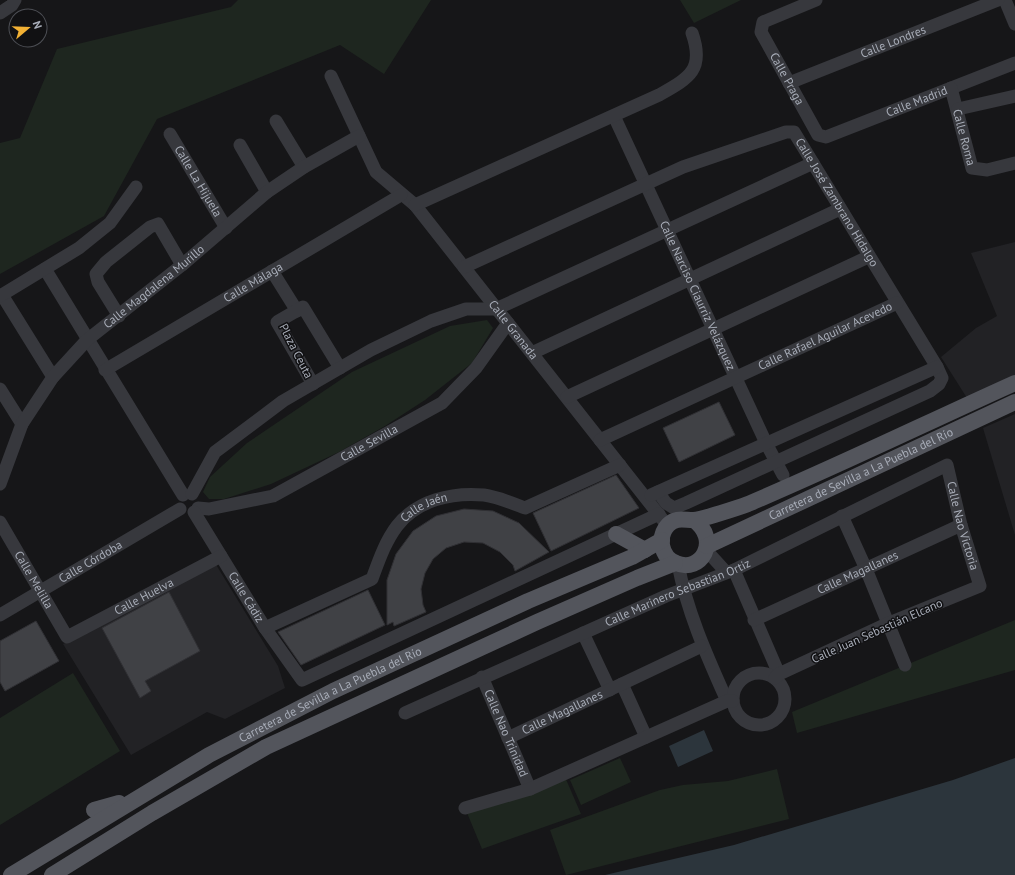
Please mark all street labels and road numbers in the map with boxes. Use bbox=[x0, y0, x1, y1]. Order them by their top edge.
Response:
street label: Calle Londres bbox=[858, 21, 928, 61]
street label: Calle Praga bbox=[767, 50, 808, 107]
street label: Calle Madrid bbox=[884, 82, 949, 120]
street label: Calle Roma bbox=[950, 107, 979, 167]
street label: Calle José Zambrano Hidalgo bbox=[792, 135, 882, 269]
street label: Calle La Hijuela bbox=[171, 143, 226, 220]
street label: Calle Narciso Ciaurriz Velázquez bbox=[657, 218, 739, 373]
street label: Calle Magdalena Murillo bbox=[100, 241, 207, 331]
street label: Calle Málaga bbox=[220, 259, 285, 305]
street label: Calle Granada bbox=[486, 297, 542, 362]
street label: Calle Rafael Aguilar Acevedo bbox=[756, 298, 894, 373]
street label: Plaza Ceuta bbox=[276, 321, 317, 381]
street label: Calle Sevilla bbox=[338, 421, 400, 465]
street label: Carretera de Sevilla a La Puebla del Río bbox=[766, 424, 955, 523]
street label: Calle Nao Victoria bbox=[944, 480, 983, 572]
street label: Calle Jaén bbox=[397, 489, 449, 525]
street label: Calle Córdoba bbox=[56, 537, 125, 586]
street label: Calle Magallanes bbox=[814, 547, 900, 597]
street label: Calle Melilla bbox=[11, 548, 57, 611]
street label: Calle Marinero Sebastian Ortiz bbox=[602, 555, 753, 630]
street label: Calle Cádiz bbox=[225, 569, 268, 625]
street label: Calle Huelva bbox=[111, 574, 176, 618]
street label: Calle Juan Sebastián Elcano bbox=[809, 595, 945, 666]
street label: Carretera de Sevilla a La Puebla del Río bbox=[236, 643, 424, 745]
street label: Calle Magallanes bbox=[519, 686, 605, 737]
street label: Calle Nao Trinidad bbox=[481, 687, 532, 779]

